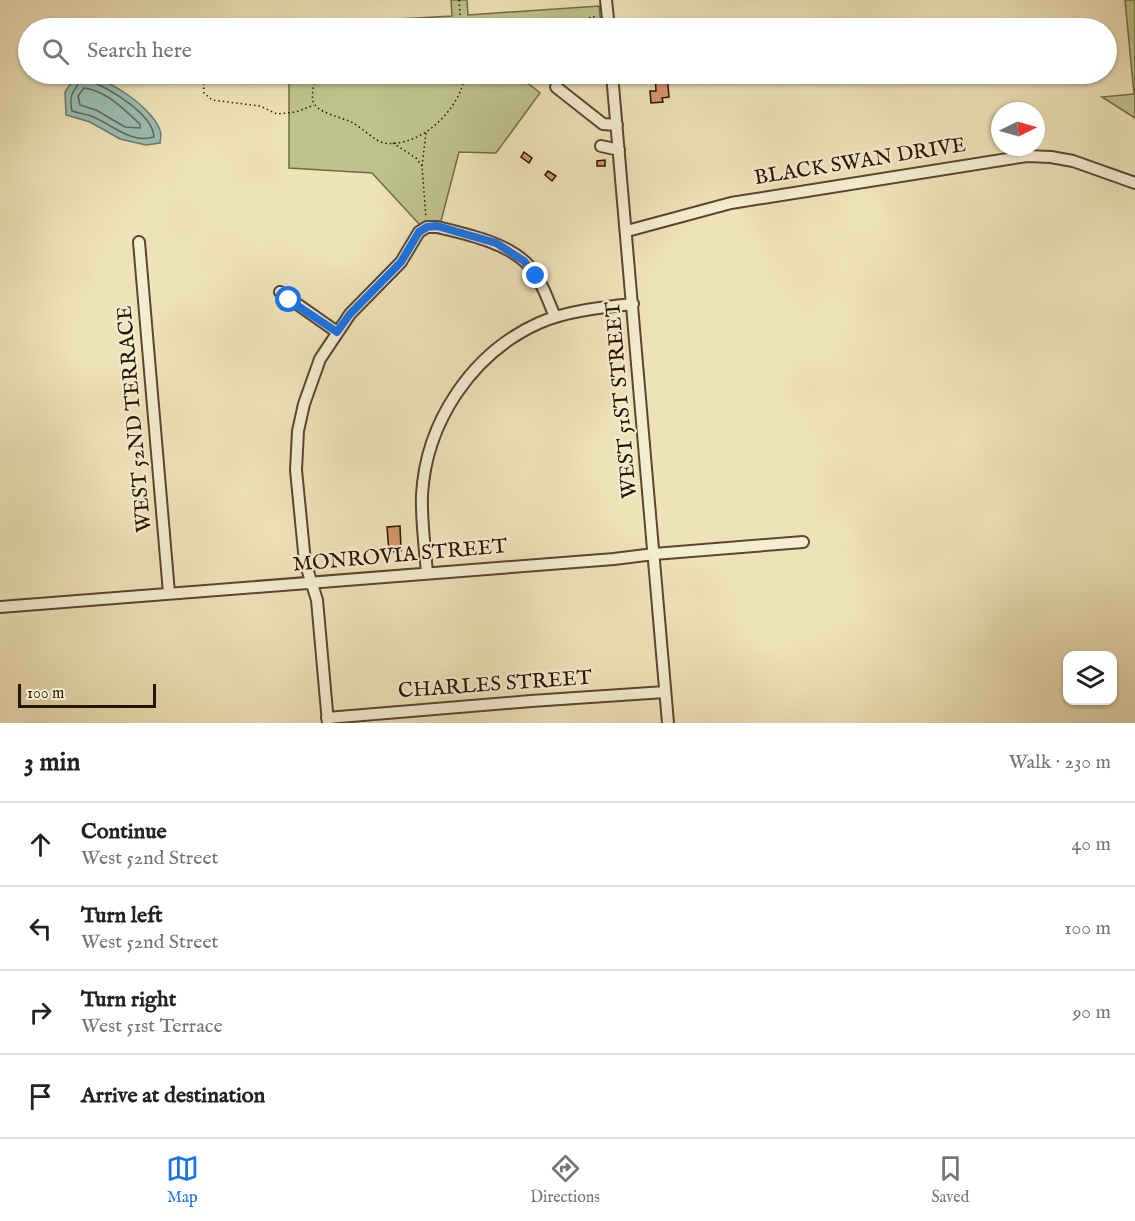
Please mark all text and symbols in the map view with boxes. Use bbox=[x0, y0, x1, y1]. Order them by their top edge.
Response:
search box bbox=[18, 18, 1117, 84]
icon: search bbox=[39, 35, 72, 68]
text: Search here bbox=[87, 37, 192, 65]
north arrow bbox=[991, 102, 1045, 156]
street label: BLACK SWAN DRIVE bbox=[752, 132, 968, 192]
route end bbox=[522, 262, 548, 288]
route start bbox=[275, 286, 301, 312]
street label: WEST 51ST STREET bbox=[600, 300, 644, 500]
street label: WEST 52ND TERRACE bbox=[112, 305, 158, 533]
street label: MONROVIA STREET bbox=[292, 533, 509, 579]
map controls bbox=[1063, 651, 1117, 705]
button: layers bbox=[1063, 651, 1117, 705]
street label: CHARLES STREET bbox=[397, 665, 594, 705]
scale bar bbox=[18, 681, 156, 708]
text: 100 m bbox=[27, 684, 64, 704]
text: 3 min bbox=[24, 746, 80, 779]
text: Walk · 230 m bbox=[1009, 750, 1111, 775]
text: Continue bbox=[81, 818, 167, 846]
icon: ahead bbox=[24, 828, 57, 861]
text: 40 m bbox=[1072, 832, 1111, 857]
text: West 52nd Street bbox=[81, 846, 218, 871]
text: Turn left bbox=[81, 902, 163, 930]
icon: left bbox=[24, 912, 57, 945]
text: 100 m bbox=[1064, 916, 1111, 941]
text: West 52nd Street bbox=[81, 930, 218, 955]
text: Turn right bbox=[81, 986, 176, 1014]
icon: right bbox=[24, 996, 57, 1029]
text: 90 m bbox=[1073, 1000, 1111, 1025]
text: West 51st Terrace bbox=[81, 1014, 223, 1039]
icon: arrive bbox=[24, 1080, 57, 1113]
text: Arrive at destination bbox=[81, 1082, 265, 1110]
tab: Map bbox=[166, 1152, 199, 1208]
tab: Directions bbox=[530, 1152, 600, 1208]
tab: Saved bbox=[931, 1152, 969, 1208]

